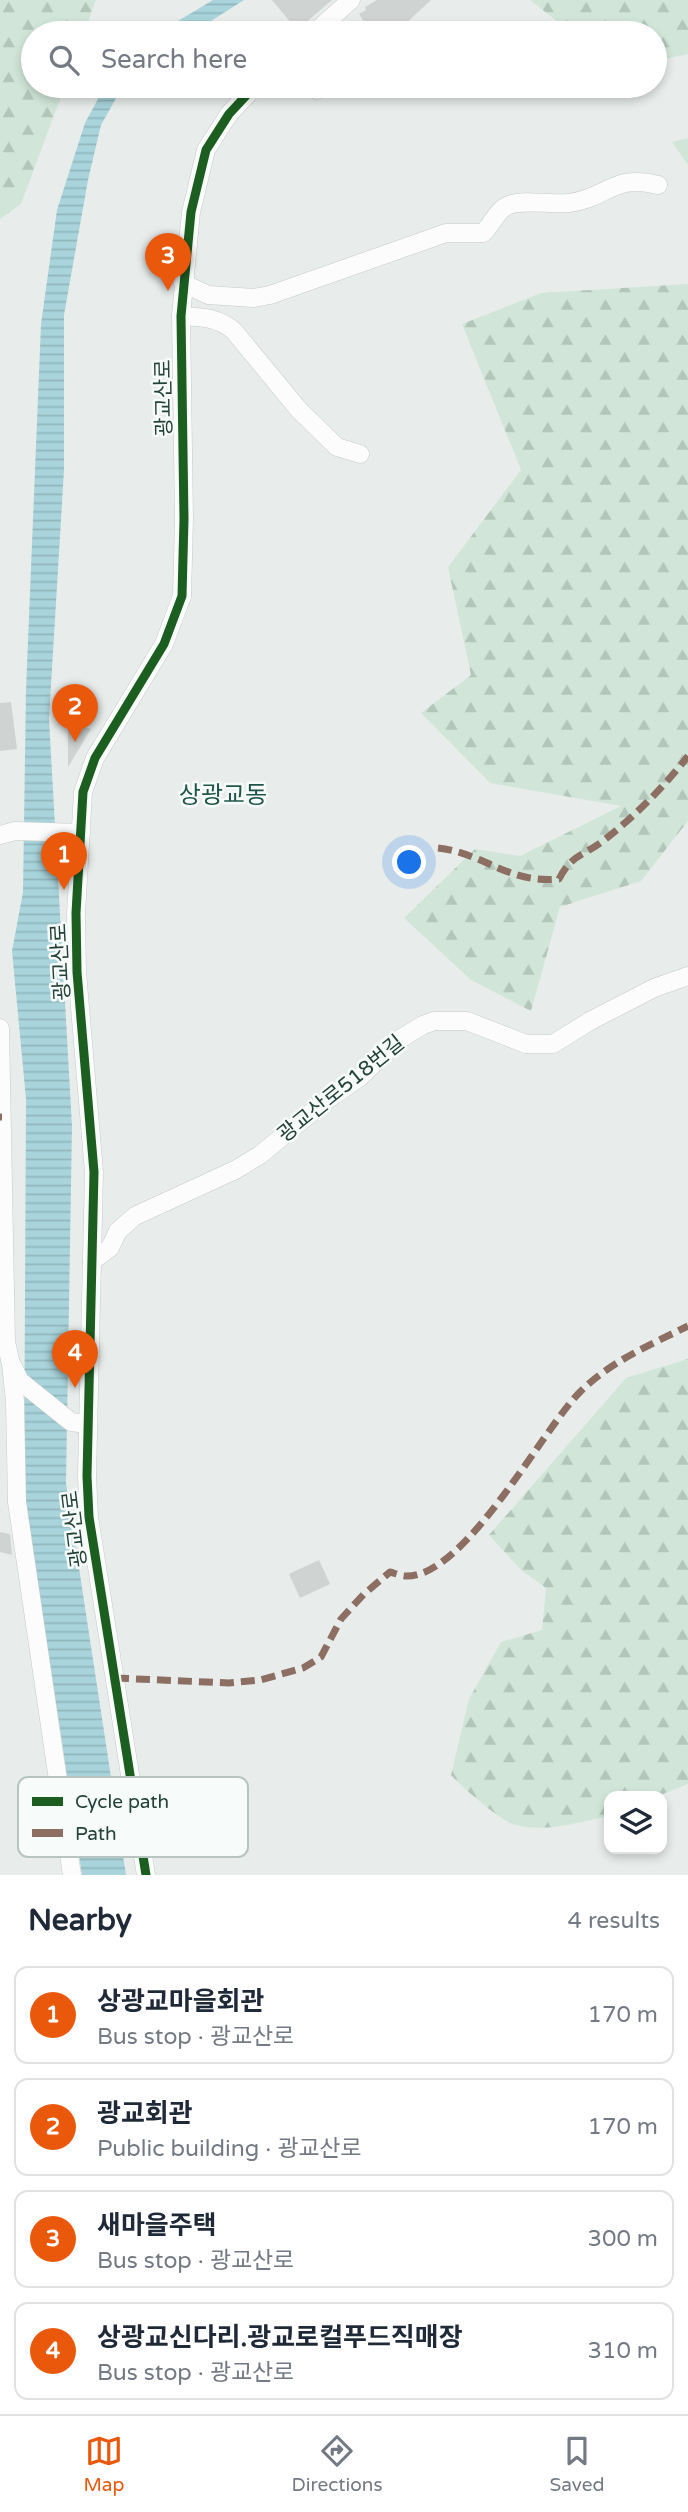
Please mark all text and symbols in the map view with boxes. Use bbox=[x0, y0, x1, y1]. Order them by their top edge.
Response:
search box bbox=[21, 21, 667, 98]
icon: search bbox=[45, 41, 83, 79]
text: Search here bbox=[101, 44, 247, 75]
pin: 3 bbox=[145, 233, 191, 291]
street label: 광교산로 bbox=[151, 359, 177, 437]
pin: 2 bbox=[52, 684, 98, 742]
district label: 상광교동 bbox=[179, 781, 267, 810]
pin: 1 bbox=[41, 832, 87, 890]
your location bbox=[392, 845, 426, 879]
street label: 광교산로 bbox=[46, 923, 76, 1001]
street label: 광교산로518번길 bbox=[273, 1030, 409, 1148]
pin: 4 bbox=[52, 1330, 98, 1388]
street label: 광교산로 bbox=[58, 1489, 92, 1569]
legend bbox=[18, 1777, 248, 1857]
text: Cycle path bbox=[75, 1791, 169, 1813]
map controls bbox=[604, 1791, 667, 1854]
button: layers bbox=[604, 1791, 667, 1854]
text: Path bbox=[75, 1823, 117, 1845]
text: Nearby bbox=[28, 1902, 132, 1939]
text: 4 results bbox=[567, 1907, 660, 1935]
text: 상광교마을회관 bbox=[97, 1986, 264, 2017]
text: 1 bbox=[46, 2001, 60, 2029]
text: 170 m bbox=[588, 2001, 658, 2029]
text: Bus stop · 광교산로 bbox=[97, 2023, 294, 2051]
text: 광교회관 bbox=[97, 2098, 193, 2129]
text: 2 bbox=[46, 2113, 60, 2141]
text: 170 m bbox=[588, 2113, 658, 2141]
text: Public building · 광교산로 bbox=[97, 2135, 362, 2163]
text: 새마을주택 bbox=[97, 2210, 217, 2241]
text: 3 bbox=[46, 2225, 60, 2253]
text: 300 m bbox=[588, 2225, 658, 2253]
text: Bus stop · 광교산로 bbox=[97, 2247, 294, 2275]
text: 상광교신다리.광교로컬푸드직매장 bbox=[97, 2322, 463, 2353]
text: 4 bbox=[46, 2337, 60, 2365]
text: 310 m bbox=[588, 2337, 658, 2365]
text: Bus stop · 광교산로 bbox=[97, 2359, 294, 2387]
tab: Map bbox=[84, 2432, 125, 2496]
tab: Directions bbox=[292, 2432, 383, 2496]
tab: Saved bbox=[550, 2432, 604, 2496]

